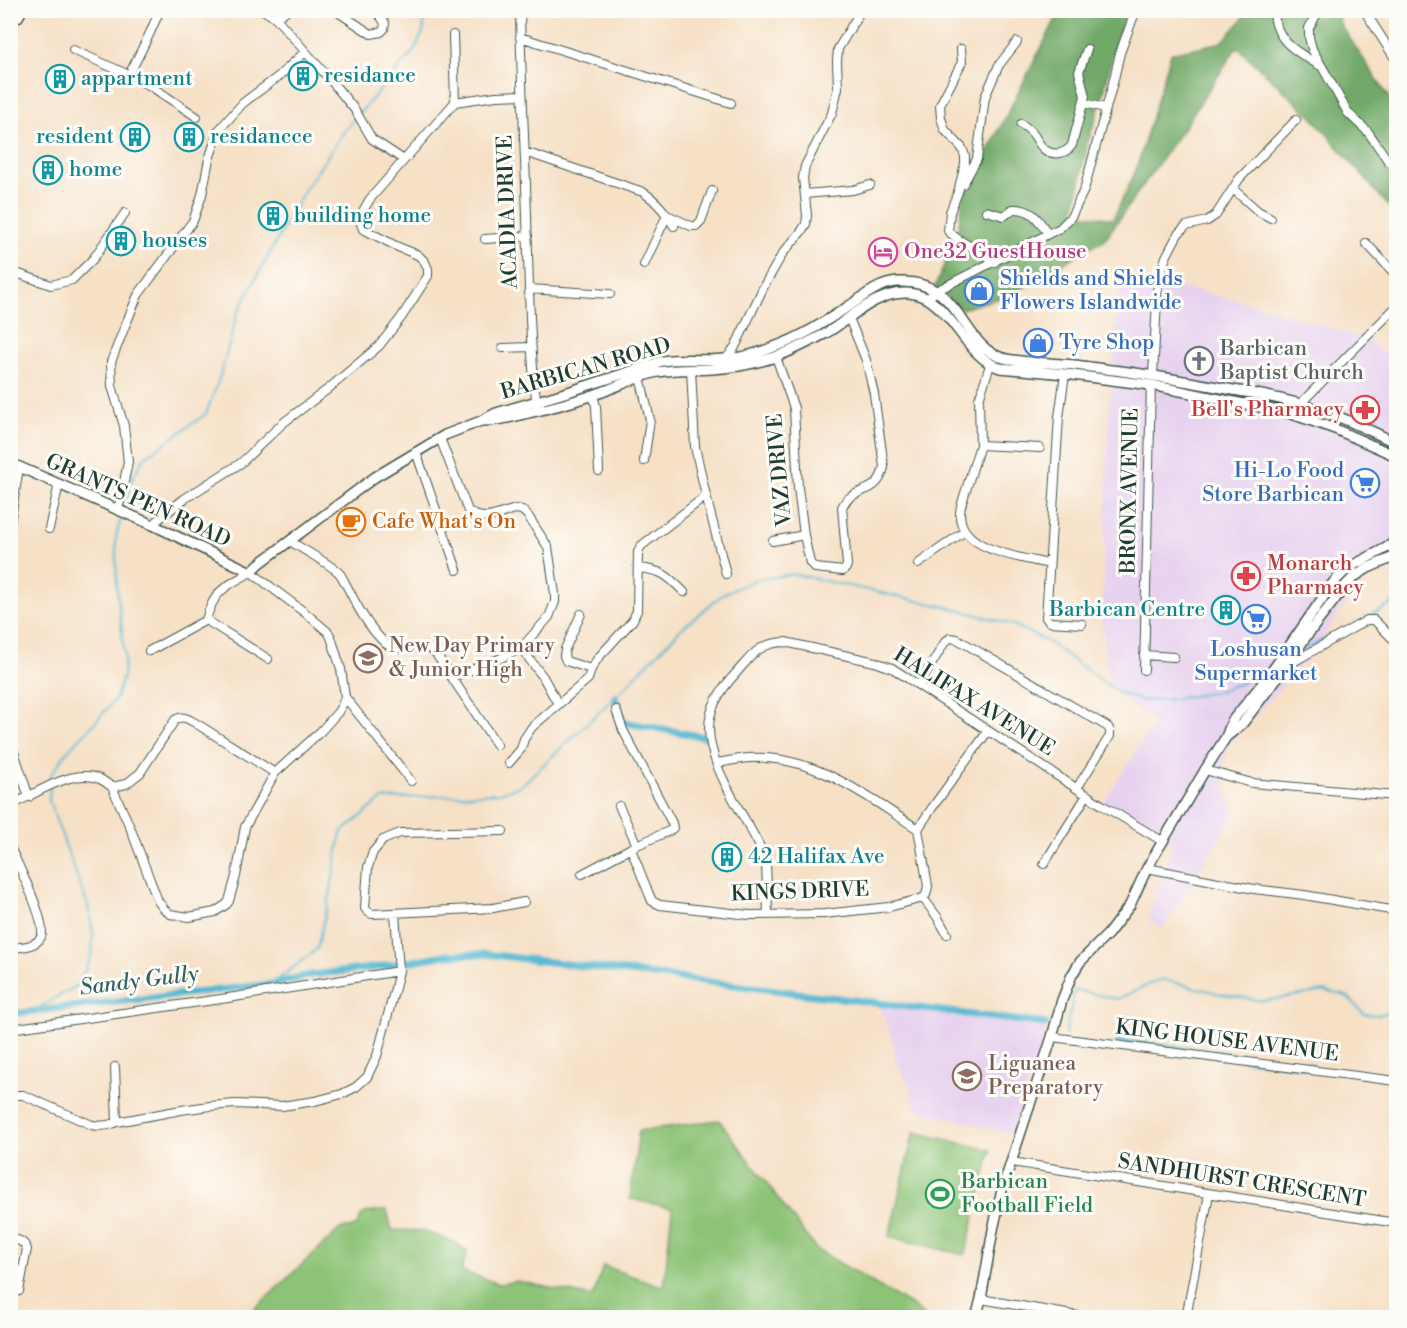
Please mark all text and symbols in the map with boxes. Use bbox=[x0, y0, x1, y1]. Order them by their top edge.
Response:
building icon: residance bbox=[287, 60, 319, 92]
building icon: appartment bbox=[44, 63, 76, 95]
place label: residance bbox=[324, 63, 416, 89]
place label: appartment bbox=[81, 66, 193, 92]
building icon: resident bbox=[119, 121, 151, 153]
building icon: residancce bbox=[173, 121, 205, 153]
place label: resident bbox=[36, 124, 115, 150]
place label: residancce bbox=[210, 124, 313, 150]
street label: ACADIA DRIVE bbox=[492, 135, 524, 290]
building icon: home bbox=[32, 154, 64, 186]
place label: home bbox=[69, 157, 122, 183]
building icon: building home bbox=[257, 200, 289, 232]
place label: building home bbox=[294, 203, 431, 229]
building icon: houses bbox=[105, 225, 137, 257]
place label: houses bbox=[142, 228, 207, 254]
hotel icon: One32 GuestHouse bbox=[867, 236, 899, 268]
place label: One32 GuestHouse bbox=[904, 239, 1087, 265]
place label: Shields and Shields Flowers Islandwide bbox=[1000, 266, 1183, 316]
shop icon: Shields and Shields Flowers Islandwide bbox=[963, 275, 995, 307]
shop icon: Tyre Shop bbox=[1022, 327, 1054, 359]
place label: Tyre Shop bbox=[1059, 330, 1155, 356]
street label: BARBICAN ROAD bbox=[497, 332, 674, 406]
place label: Barbican Baptist Church bbox=[1219, 336, 1364, 386]
church icon: Barbican Baptist Church bbox=[1183, 345, 1215, 377]
pharmacy icon: Bell's Pharmacy bbox=[1349, 394, 1381, 426]
place label: Bell's Pharmacy bbox=[1190, 397, 1345, 423]
street label: BRONX AVENUE bbox=[1116, 408, 1144, 575]
street label: VAZ DRIVE bbox=[762, 412, 798, 529]
street label: GRANTS PEN ROAD bbox=[41, 448, 235, 554]
place label: Hi-Lo Food Store Barbican bbox=[1202, 458, 1344, 508]
supermarket icon: Hi-Lo Food Store Barbican bbox=[1349, 467, 1381, 499]
cafe icon: Cafe What's On bbox=[335, 506, 367, 538]
place label: Cafe What's On bbox=[372, 509, 516, 535]
place label: Monarch Pharmacy bbox=[1267, 551, 1365, 601]
pharmacy icon: Monarch Pharmacy bbox=[1230, 560, 1262, 592]
building icon: Barbican Centre bbox=[1210, 594, 1242, 626]
place label: Barbican Centre bbox=[1048, 597, 1205, 623]
supermarket icon: Loshusan Supermarket bbox=[1240, 603, 1272, 635]
place label: New Day Primary & Junior High bbox=[389, 633, 556, 683]
place label: Loshusan Supermarket bbox=[1195, 637, 1318, 687]
school or university icon: New Day Primary & Junior High bbox=[352, 642, 384, 674]
street label: HALIFAX AVENUE bbox=[889, 642, 1059, 762]
building icon: 42 Halifax Ave bbox=[711, 841, 743, 873]
place label: 42 Halifax Ave bbox=[748, 844, 885, 870]
street label: KINGS DRIVE bbox=[730, 877, 870, 907]
water label: Sandy Gully bbox=[78, 960, 200, 1002]
street label: KING HOUSE AVENUE bbox=[1114, 1014, 1340, 1068]
place label: Liguanea Preparatory bbox=[988, 1051, 1104, 1101]
school or university icon: Liguanea Preparatory bbox=[951, 1060, 983, 1092]
street label: SANDHURST CRESCENT bbox=[1116, 1149, 1368, 1213]
place label: Barbican Football Field bbox=[960, 1169, 1093, 1219]
sports icon: Barbican Football Field bbox=[924, 1178, 956, 1210]

